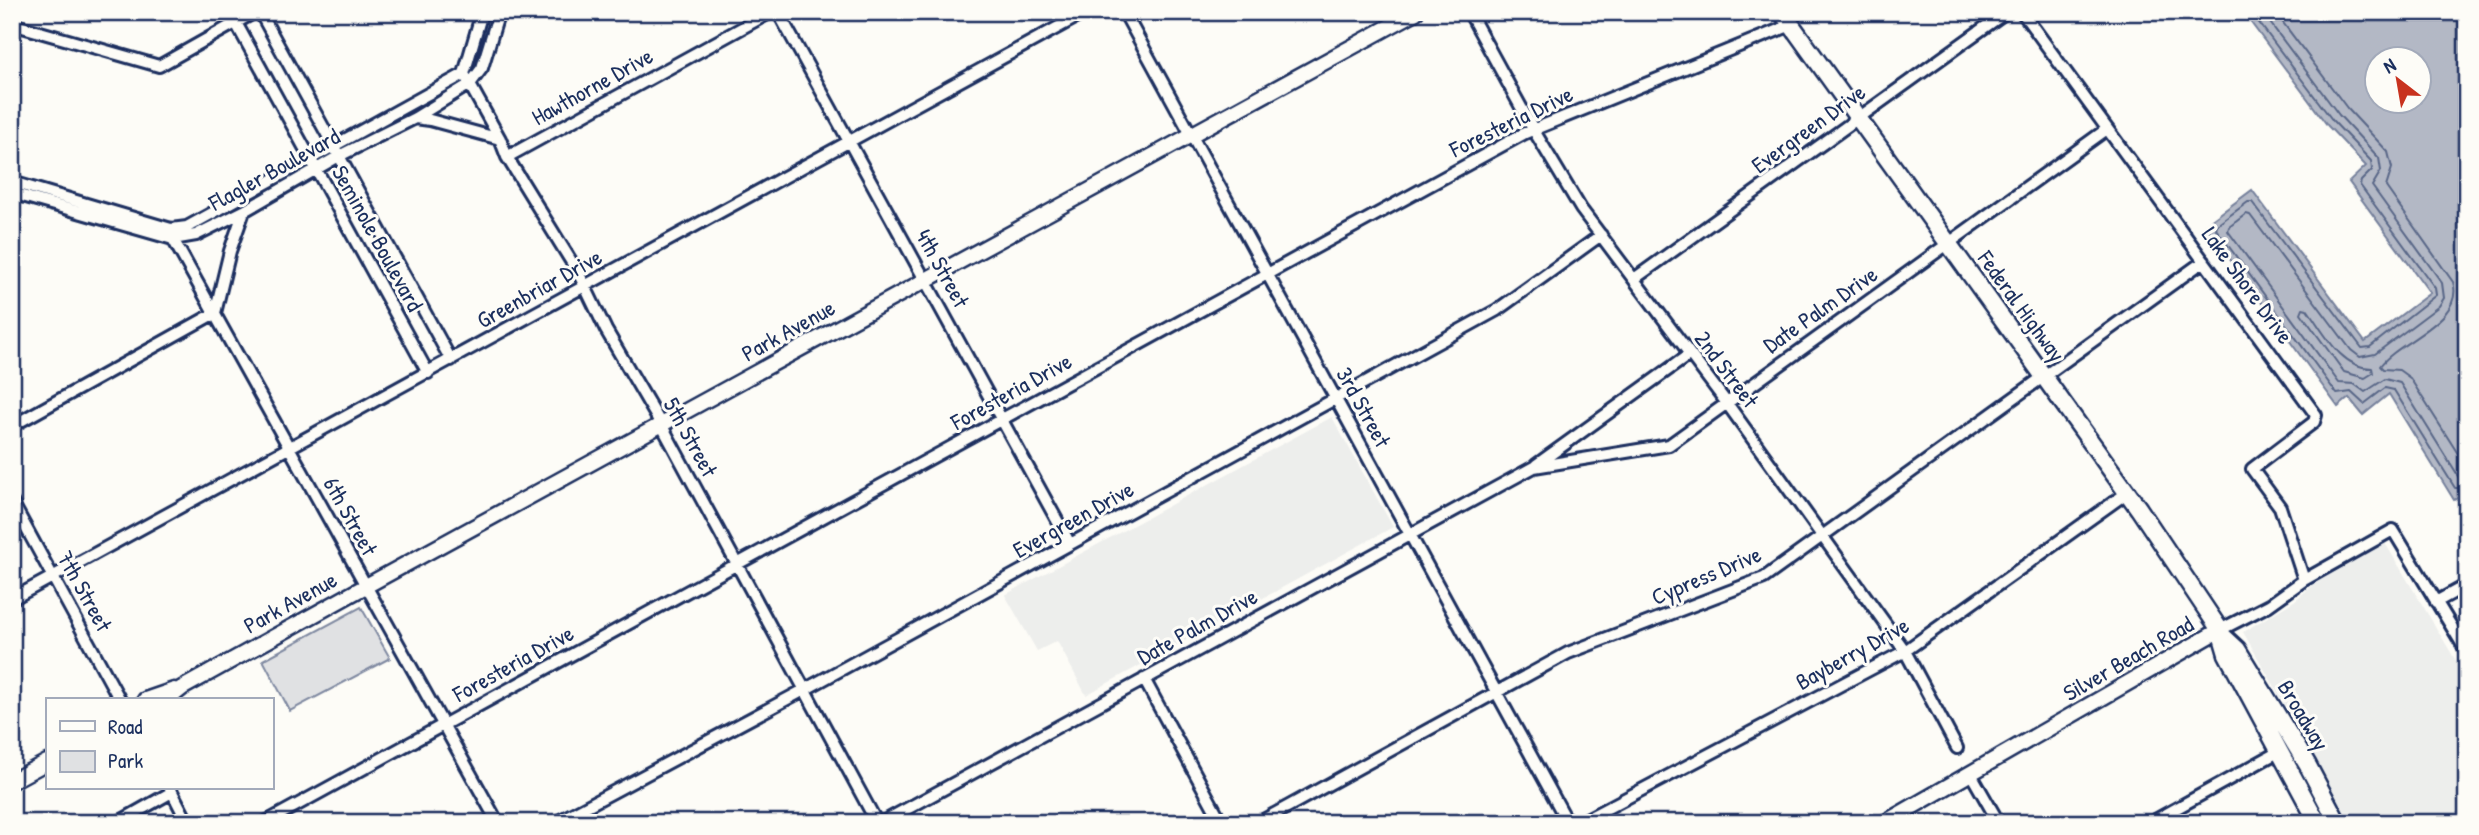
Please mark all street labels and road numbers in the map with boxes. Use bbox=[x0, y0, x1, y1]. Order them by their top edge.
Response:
street label: Hawthorne Drive bbox=[526, 40, 658, 132]
street label: Evergreen Drive bbox=[1745, 76, 1871, 180]
street label: Foresteria Drive bbox=[1443, 78, 1578, 165]
street label: Flagler Boulevard bbox=[202, 120, 345, 218]
street label: Seminole Boulevard bbox=[325, 160, 431, 316]
street label: Lake Shore Drive bbox=[2195, 220, 2301, 350]
street label: 4th Street bbox=[909, 223, 978, 314]
street label: Greenbriar Drive bbox=[471, 241, 607, 335]
street label: Federal Highway bbox=[1971, 243, 2073, 368]
street label: Date Palm Drive bbox=[1757, 258, 1883, 360]
street label: Park Avenue bbox=[736, 292, 840, 368]
street label: 2nd Street bbox=[1688, 324, 1767, 415]
street label: Foresteria Drive bbox=[944, 345, 1077, 437]
street label: 3rd Street bbox=[1329, 361, 1399, 453]
street label: 5th Street bbox=[657, 392, 726, 483]
street label: 6th Street bbox=[317, 471, 386, 562]
street label: Evergreen Drive bbox=[1007, 473, 1139, 565]
street label: Cypress Drive bbox=[1646, 538, 1766, 612]
street label: 7th Street bbox=[50, 545, 120, 638]
street label: Park Avenue bbox=[238, 564, 342, 640]
street label: Date Palm Drive bbox=[1131, 580, 1263, 672]
street label: Silver Beach Road bbox=[2057, 608, 2199, 708]
street label: Bayberry Drive bbox=[1790, 609, 1914, 697]
street label: Foresteria Drive bbox=[446, 617, 579, 709]
street label: Broadway bbox=[2271, 674, 2337, 756]

